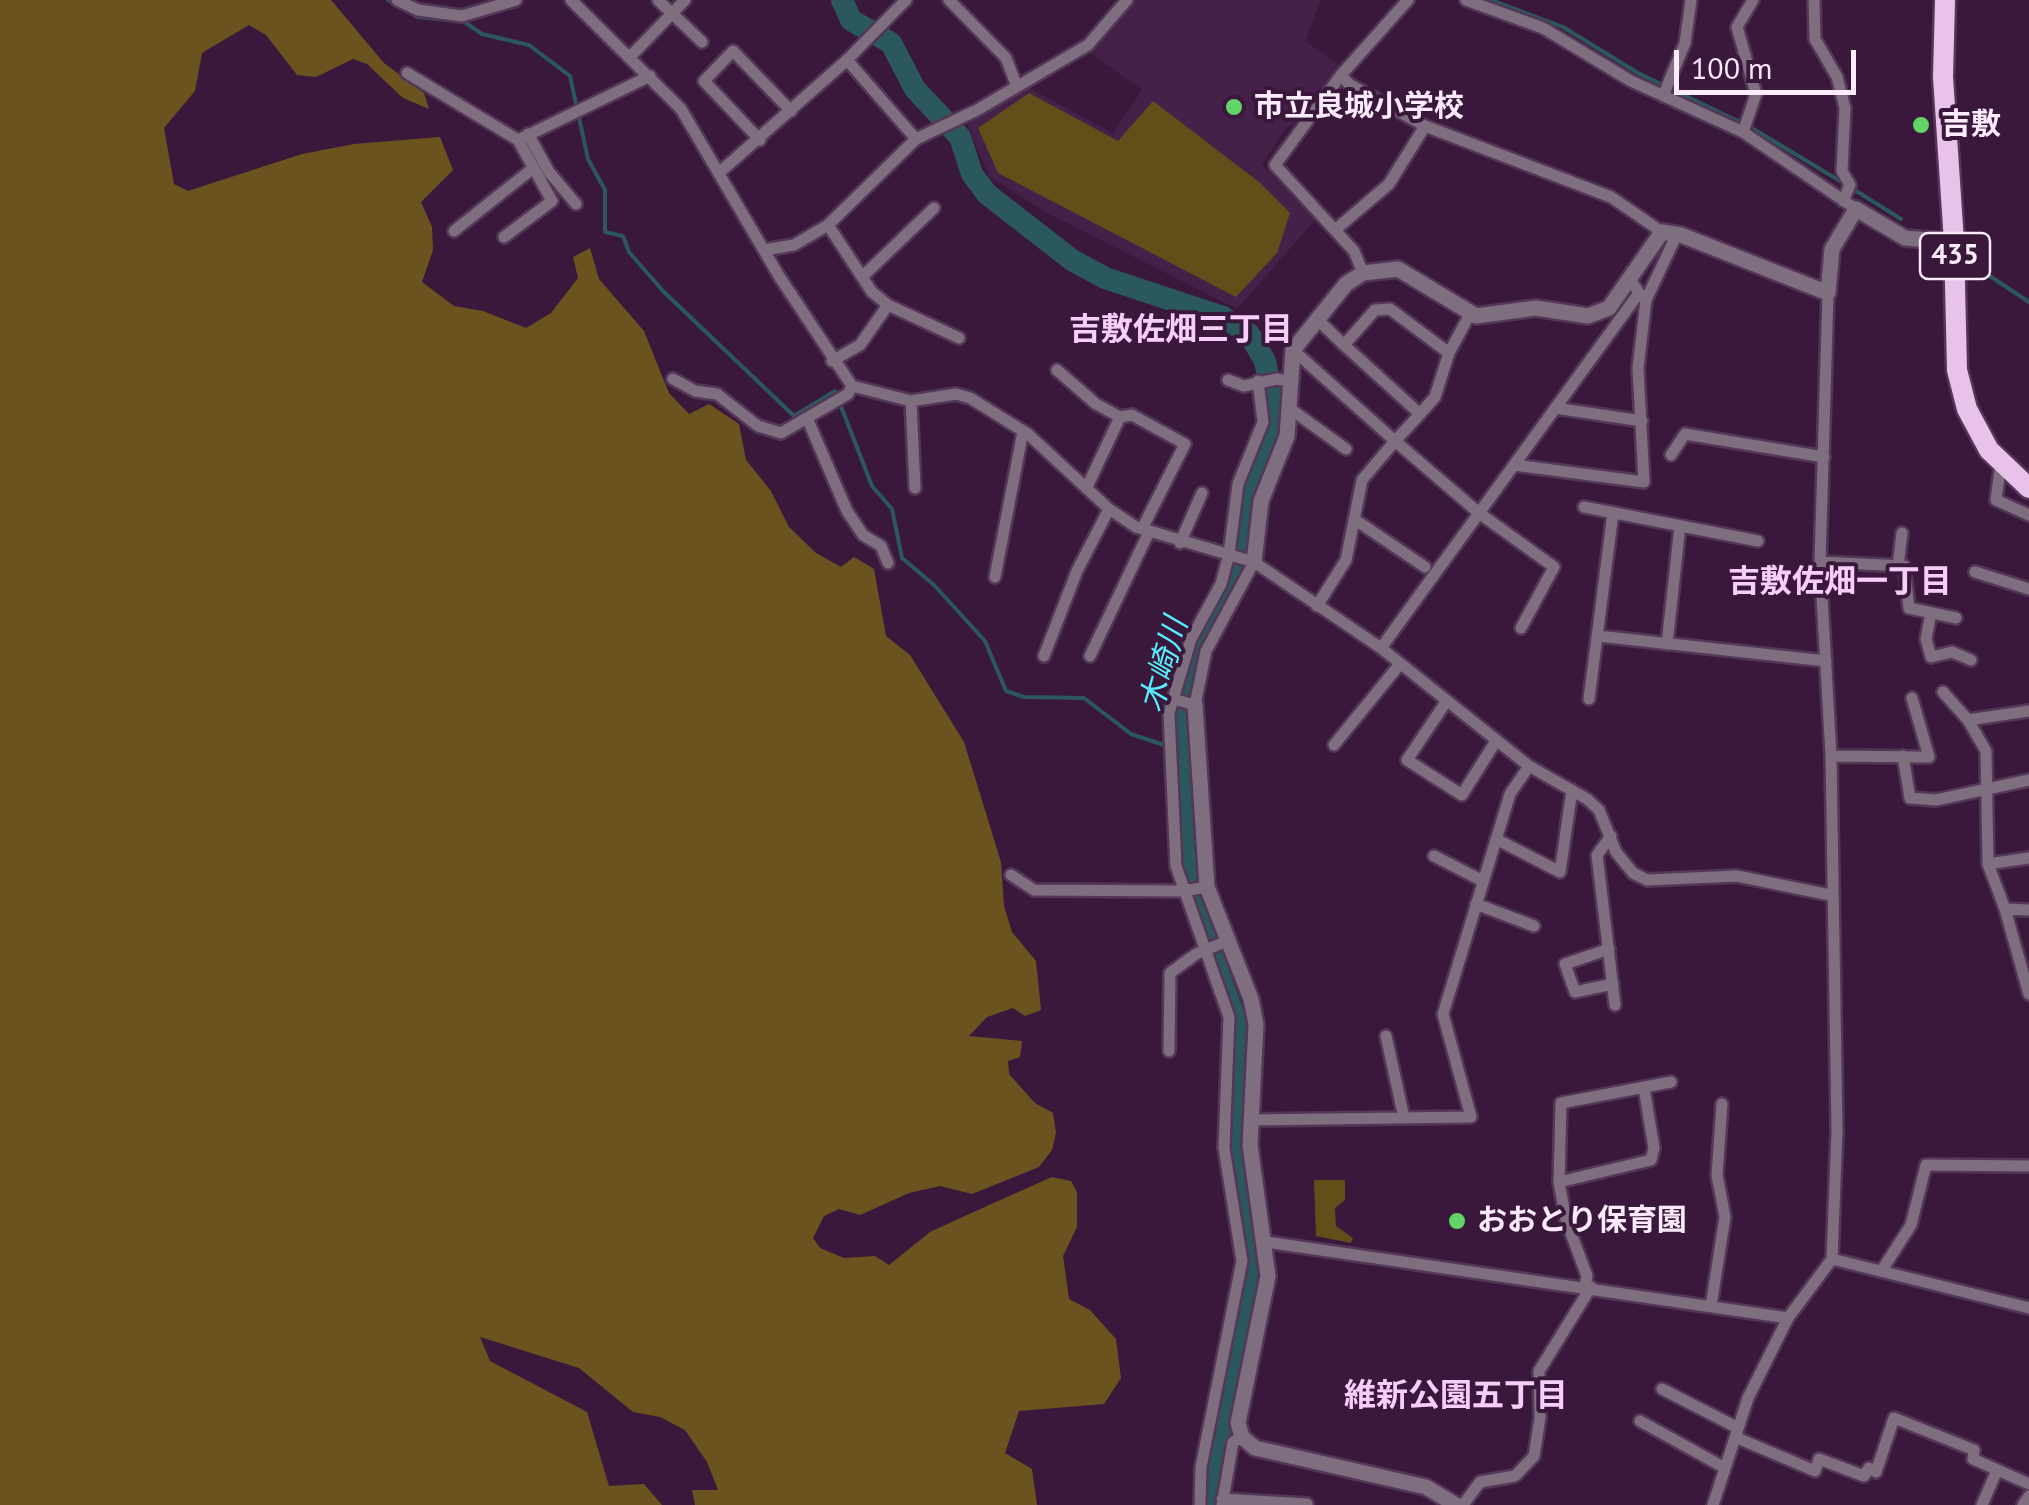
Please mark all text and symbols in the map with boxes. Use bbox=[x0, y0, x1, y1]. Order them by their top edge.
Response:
scale bar bbox=[1679, 30, 1862, 92]
text: 100 m bbox=[1691, 48, 1772, 87]
place label: 市立良城小学校 bbox=[1254, 89, 1464, 125]
marker: 市立良城小学校 bbox=[1223, 96, 1245, 118]
place label: 吉敷 bbox=[1941, 107, 2001, 143]
marker: 吉敷 bbox=[1910, 114, 1932, 136]
road number: 435 bbox=[1920, 233, 1990, 279]
district label: 吉敷佐畑三丁目 bbox=[1069, 312, 1293, 350]
district label: 吉敷佐畑一丁目 bbox=[1728, 564, 1952, 602]
water label: 木崎川 bbox=[1133, 614, 1197, 716]
place label: おおとり保育園 bbox=[1477, 1203, 1687, 1239]
marker: おおとり保育園 bbox=[1446, 1210, 1468, 1232]
district label: 維新公園五丁目 bbox=[1344, 1378, 1568, 1416]

